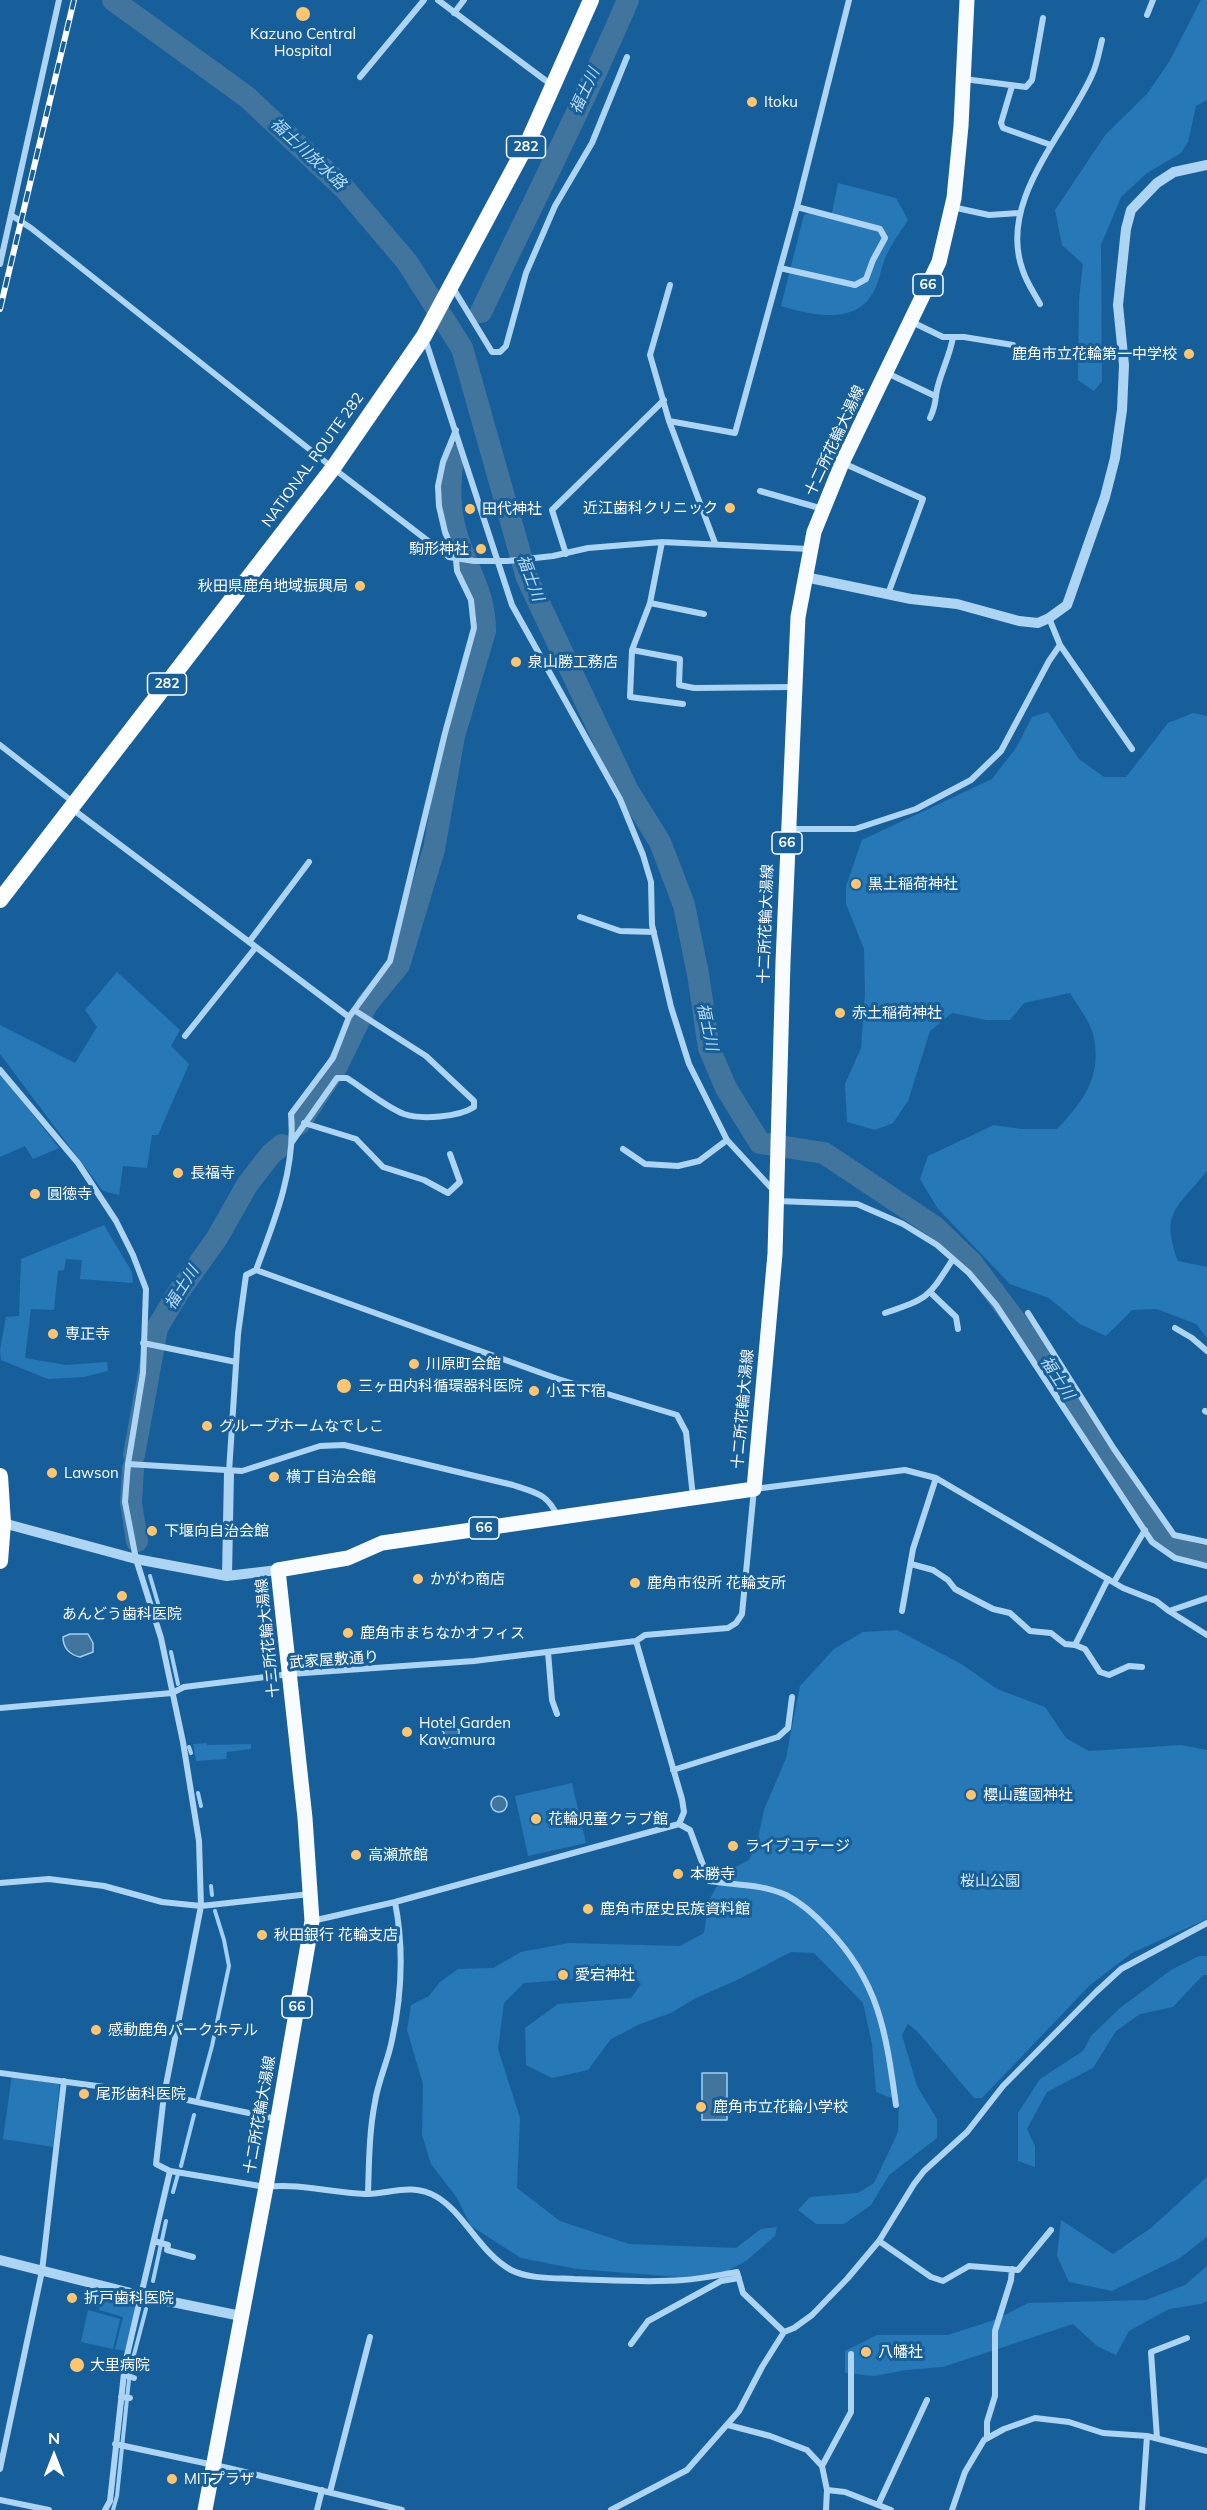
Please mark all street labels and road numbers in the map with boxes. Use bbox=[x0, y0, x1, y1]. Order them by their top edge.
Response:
road number: 282 bbox=[506, 136, 546, 158]
road number: 66 bbox=[913, 274, 943, 296]
street label: 十二所花輪大湯線 bbox=[801, 383, 869, 499]
street label: NATIONAL ROUTE 282 bbox=[258, 389, 368, 531]
road number: 282 bbox=[148, 673, 186, 695]
road number: 66 bbox=[772, 832, 802, 854]
street label: 十二所花輪大湯線 bbox=[755, 864, 777, 984]
street label: 十二所花輪大湯線 bbox=[729, 1348, 757, 1470]
road number: 66 bbox=[469, 1517, 499, 1539]
street label: 十二所花輪大湯線 bbox=[253, 1577, 283, 1699]
street label: 武家屋敷通り bbox=[288, 1648, 380, 1672]
road number: 66 bbox=[282, 1996, 312, 2018]
street label: 十二所花輪大湯線 bbox=[241, 2054, 279, 2176]

